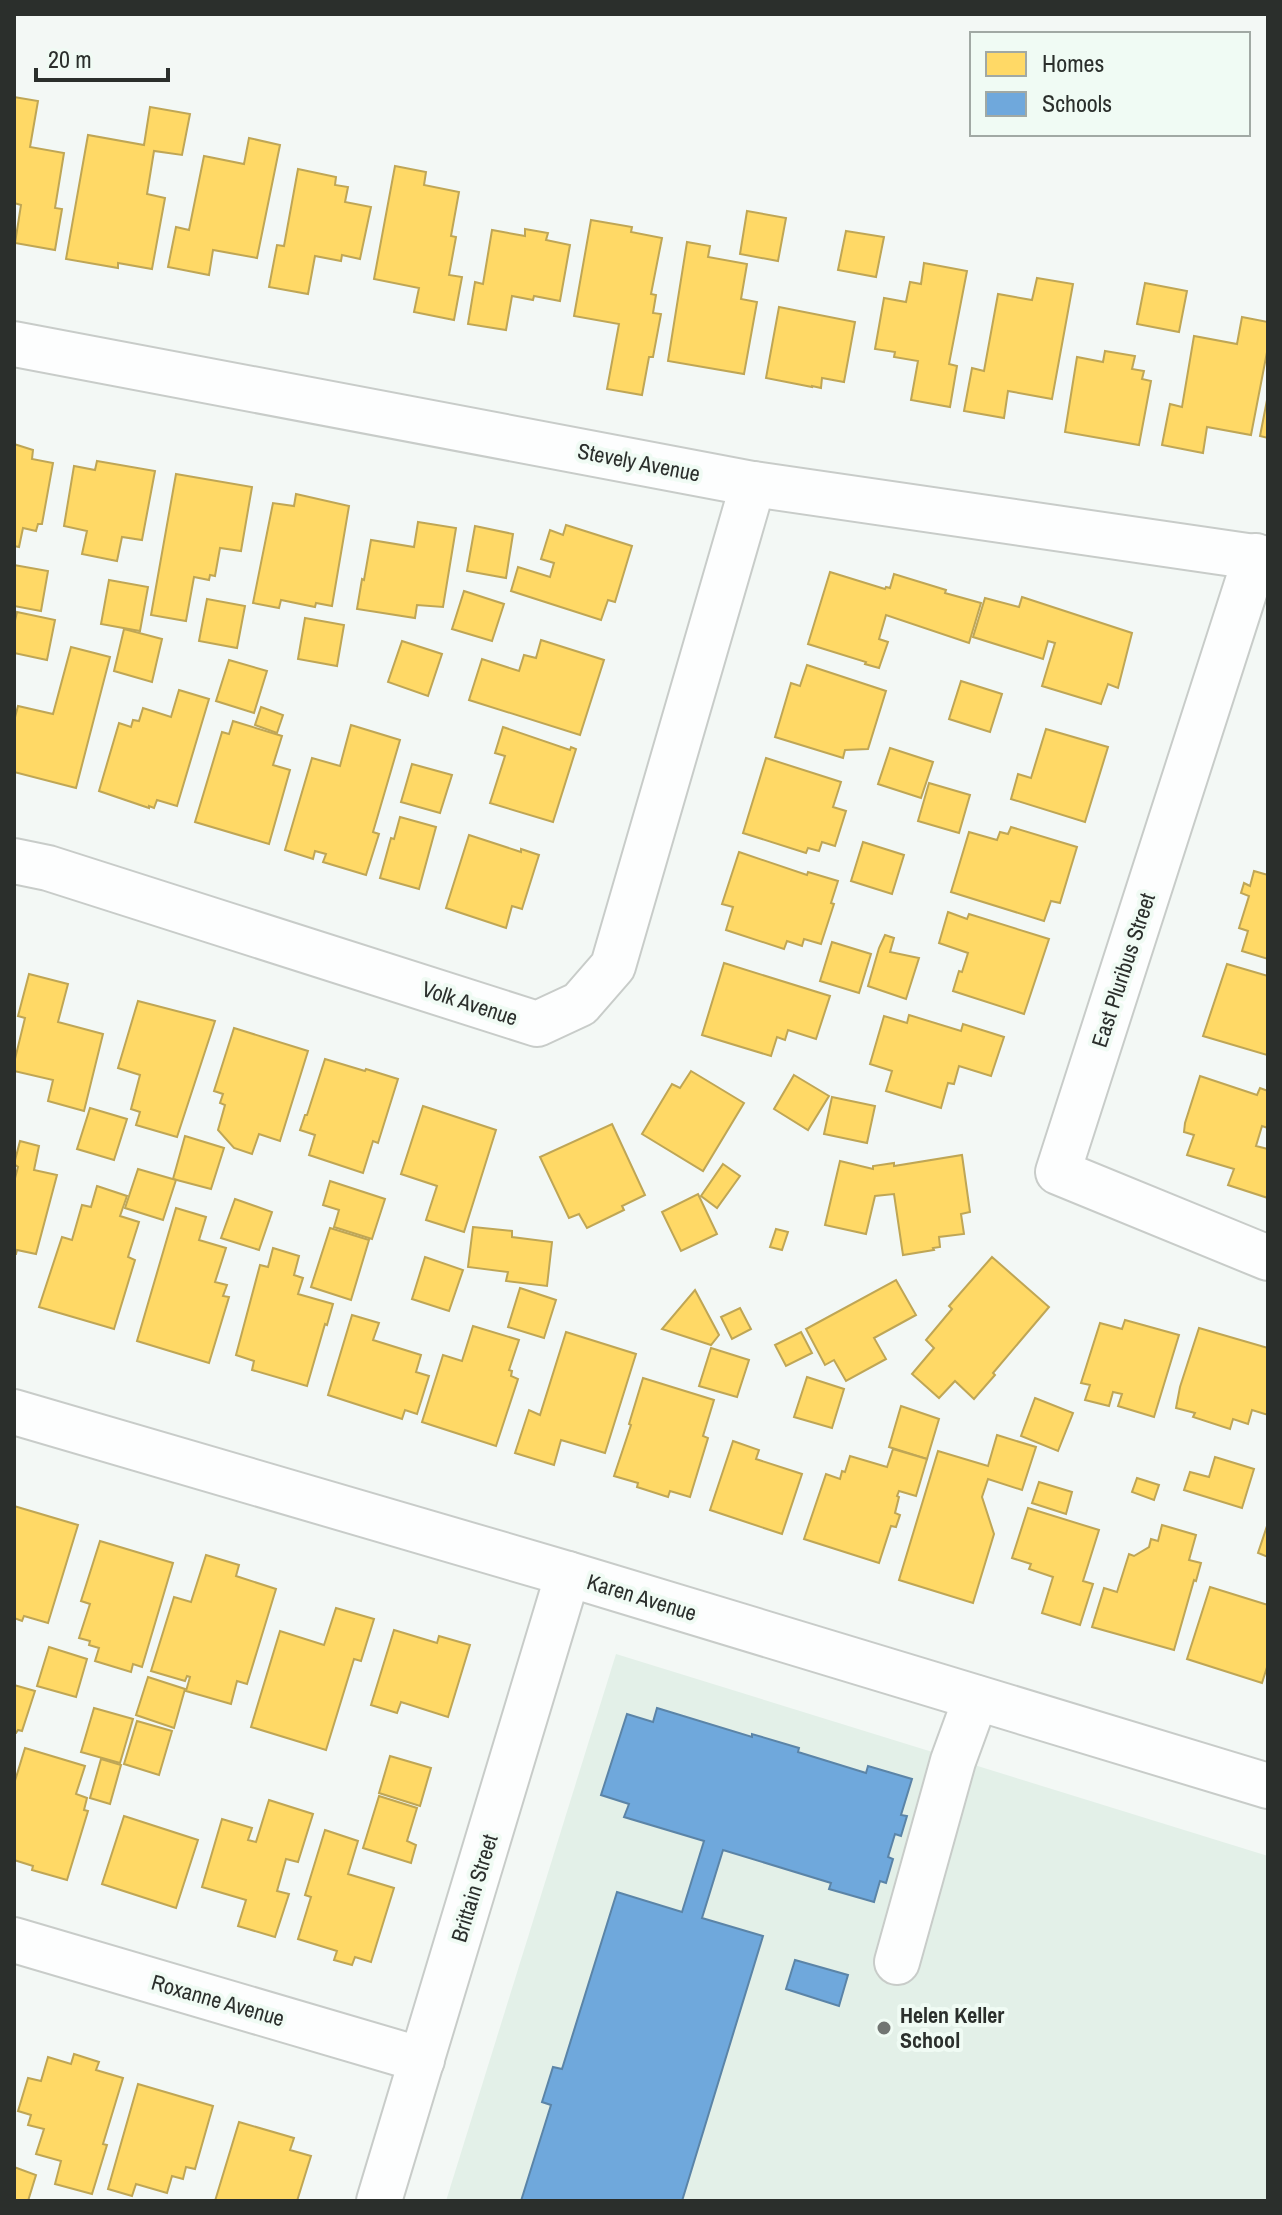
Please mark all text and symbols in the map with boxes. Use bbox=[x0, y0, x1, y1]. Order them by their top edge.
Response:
scale bar bbox=[36, 32, 168, 82]
legend bbox=[970, 32, 1250, 136]
text: 20 m bbox=[48, 43, 92, 75]
text: Homes bbox=[1042, 47, 1104, 79]
text: Schools bbox=[1042, 87, 1112, 119]
street label: Stevely Avenue bbox=[575, 435, 703, 489]
street label: East Pluribus Street bbox=[1084, 889, 1162, 1051]
street label: Volk Avenue bbox=[418, 973, 522, 1033]
street label: Karen Avenue bbox=[584, 1566, 700, 1628]
street label: Brittain Street bbox=[443, 1830, 505, 1946]
street label: Roxanne Avenue bbox=[148, 1967, 288, 2033]
place label: Helen Keller School bbox=[900, 2000, 1004, 2055]
marker: Helen Keller School bbox=[875, 2019, 893, 2037]

